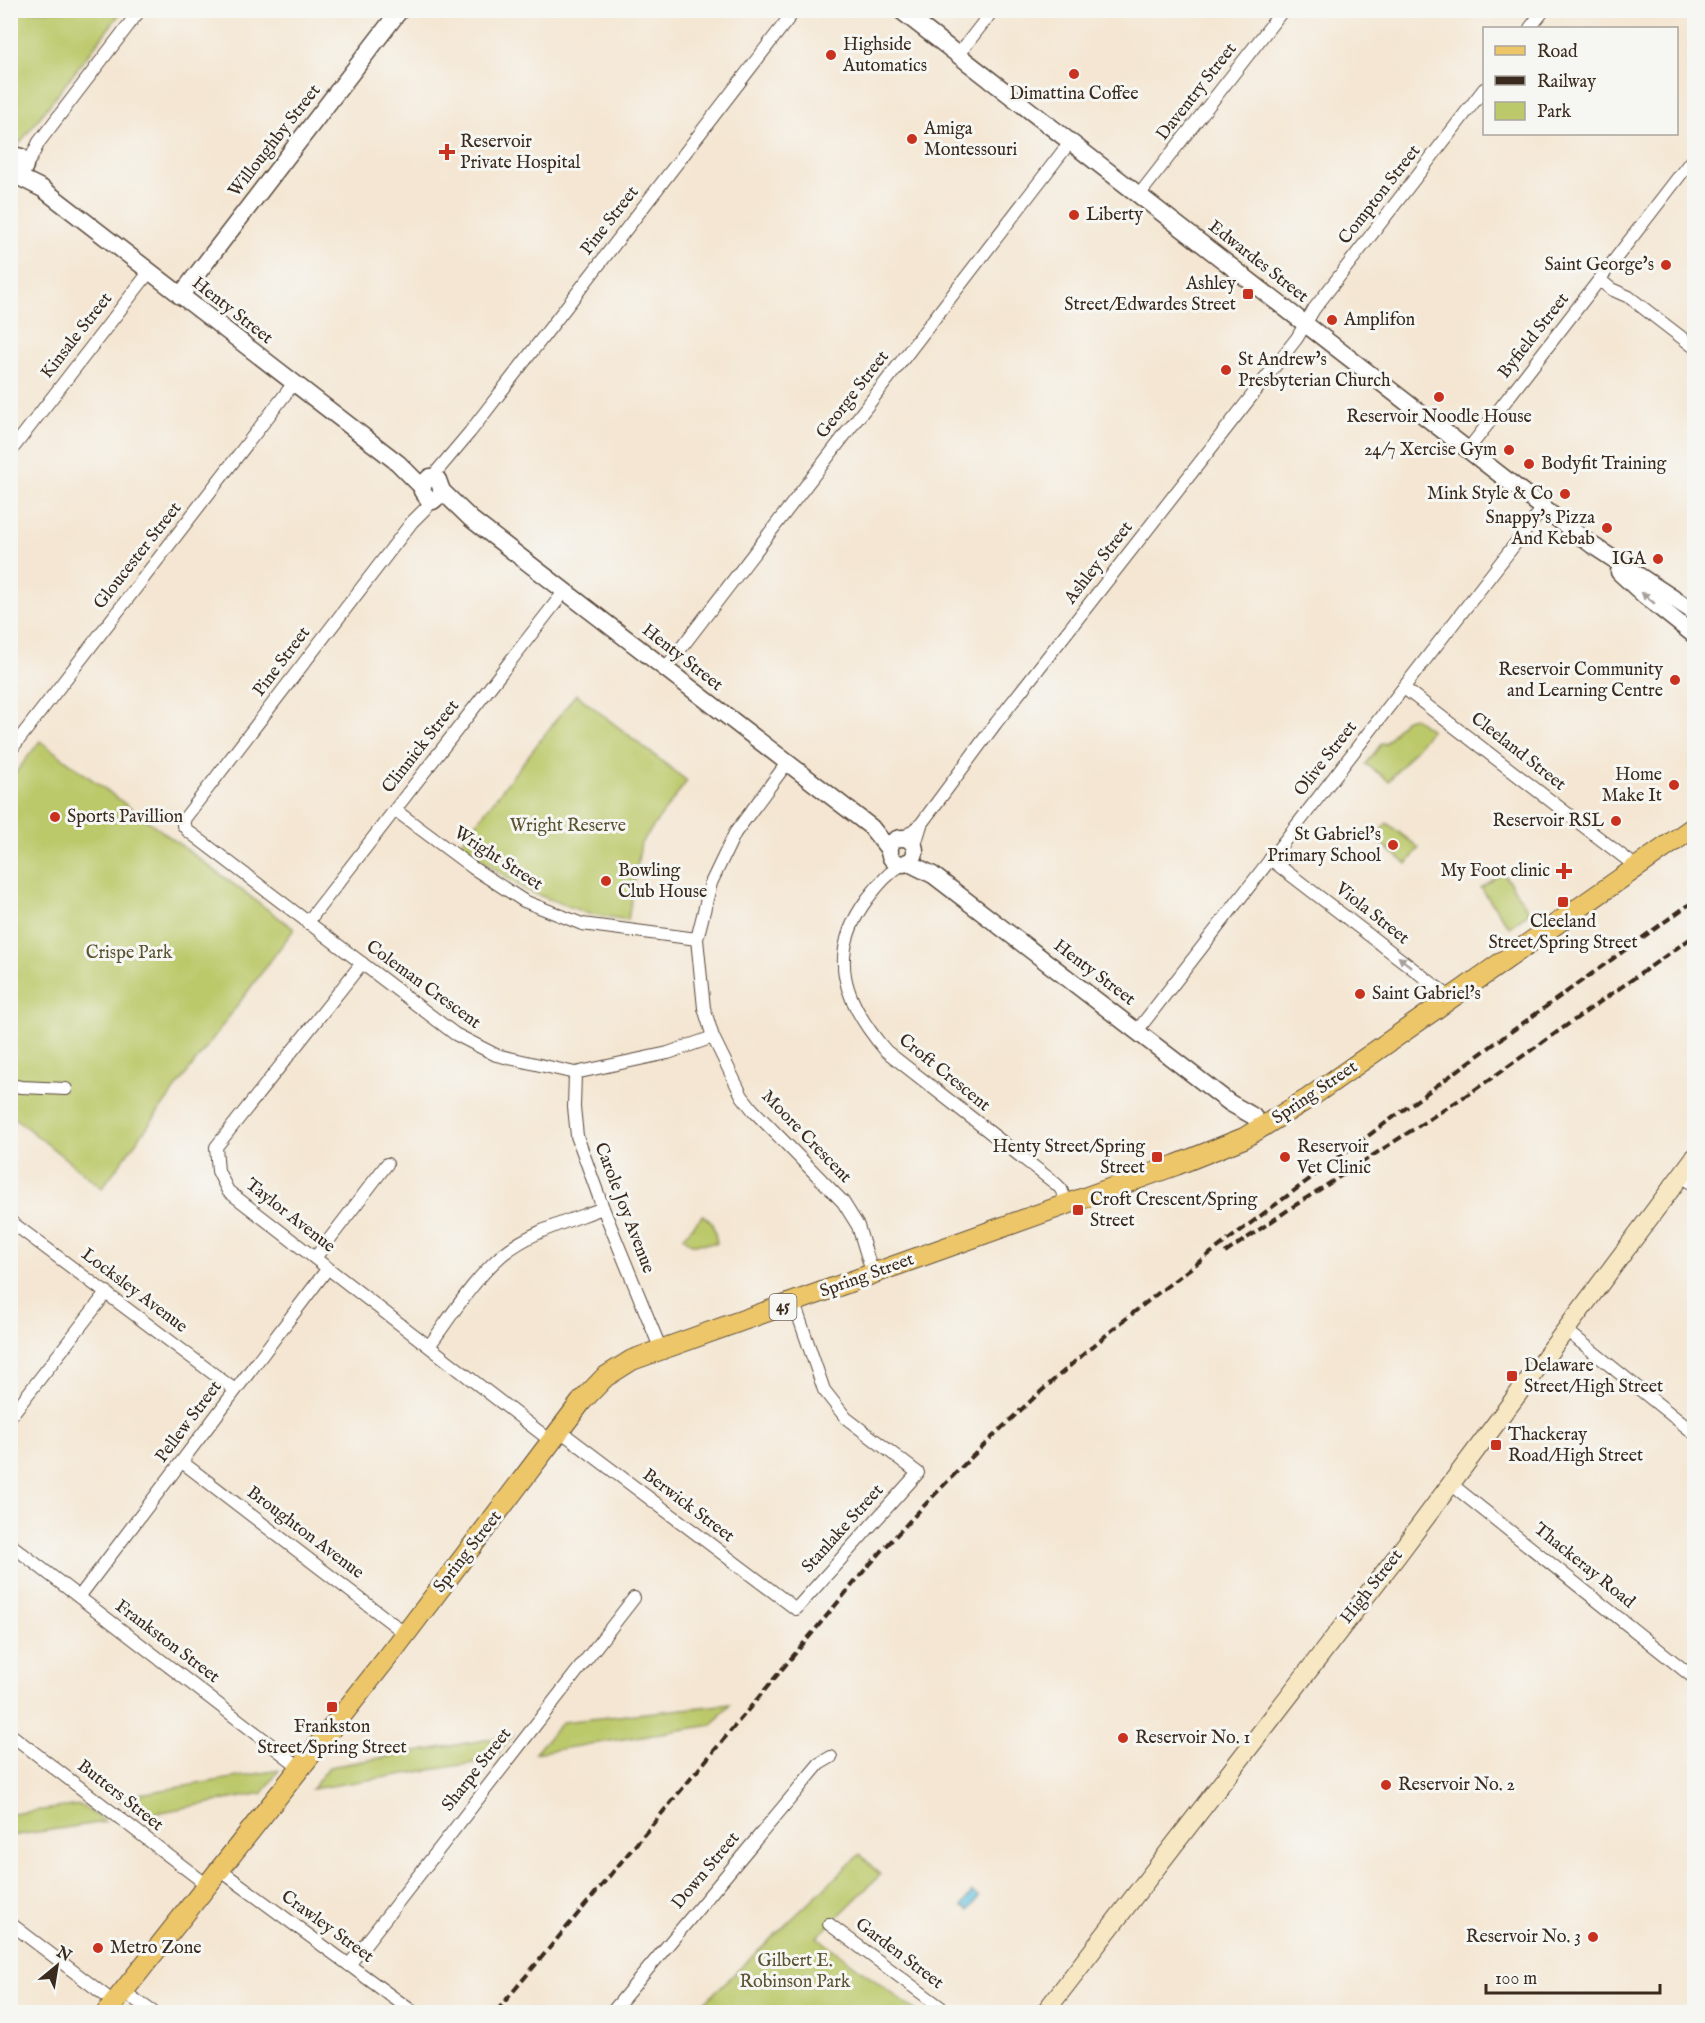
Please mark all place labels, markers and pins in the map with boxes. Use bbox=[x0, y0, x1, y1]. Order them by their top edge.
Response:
place label: Highside Automatics bbox=[842, 34, 927, 78]
marker: Highside Automatics bbox=[824, 48, 838, 62]
marker: Dimattina Coffee bbox=[1067, 67, 1081, 81]
place label: Dimattina Coffee bbox=[1009, 83, 1139, 106]
place label: Amiga Montessouri bbox=[923, 118, 1018, 162]
place label: Reservoir Private Hospital bbox=[460, 131, 580, 175]
marker: Amiga Montessouri bbox=[905, 132, 919, 146]
marker: Reservoir Private Hospital bbox=[438, 143, 456, 161]
place label: Liberty bbox=[1086, 204, 1143, 227]
marker: Liberty bbox=[1067, 208, 1081, 222]
place label: Saint George's bbox=[1545, 254, 1654, 277]
marker: Saint George's bbox=[1659, 258, 1673, 272]
place label: Ashley Street/Edwardes Street bbox=[1064, 273, 1236, 317]
marker: Ashley Street/Edwardes Street bbox=[1241, 287, 1255, 301]
place label: Amplifon bbox=[1343, 309, 1416, 332]
marker: Amplifon bbox=[1325, 313, 1339, 327]
place label: St Andrew's Presbyterian Church bbox=[1238, 349, 1391, 393]
marker: St Andrew's Presbyterian Church bbox=[1219, 363, 1233, 377]
marker: Reservoir Noodle House bbox=[1432, 390, 1446, 404]
place label: Reservoir Noodle House bbox=[1346, 406, 1532, 429]
place label: 24/7 Xercise Gym bbox=[1364, 439, 1497, 462]
marker: 24/7 Xercise Gym bbox=[1502, 443, 1516, 457]
place label: Bodyfit Training bbox=[1541, 453, 1667, 476]
marker: Bodyfit Training bbox=[1522, 457, 1536, 471]
place label: Mink Style & Co bbox=[1427, 483, 1553, 506]
marker: Mink Style & Co bbox=[1558, 487, 1572, 501]
place label: Snappy's Pizza And Kebab bbox=[1485, 507, 1595, 551]
marker: Snappy's Pizza And Kebab bbox=[1600, 521, 1614, 535]
place label: IGA bbox=[1612, 548, 1647, 571]
marker: IGA bbox=[1651, 552, 1665, 566]
place label: Reservoir Community and Learning Centre bbox=[1498, 659, 1663, 703]
marker: Reservoir Community and Learning Centre bbox=[1668, 673, 1682, 687]
place label: Home Make It bbox=[1602, 764, 1662, 808]
marker: Home Make It bbox=[1667, 778, 1681, 792]
place label: Sports Pavillion bbox=[67, 806, 184, 829]
marker: Sports Pavillion bbox=[48, 810, 62, 824]
place label: Reservoir RSL bbox=[1492, 810, 1604, 833]
marker: Reservoir RSL bbox=[1609, 814, 1623, 828]
place label: St Gabriel's Primary School bbox=[1267, 824, 1381, 868]
marker: St Gabriel's Primary School bbox=[1386, 838, 1400, 852]
place label: Bowling Club House bbox=[618, 860, 707, 904]
place label: My Foot clinic bbox=[1440, 860, 1550, 883]
marker: My Foot clinic bbox=[1555, 862, 1573, 880]
marker: Bowling Club House bbox=[599, 874, 613, 888]
marker: Cleeland Street/Spring Street bbox=[1556, 895, 1570, 909]
place label: Cleeland Street/Spring Street bbox=[1488, 911, 1638, 955]
place label: Saint Gabriel's bbox=[1372, 983, 1481, 1006]
marker: Saint Gabriel's bbox=[1353, 987, 1367, 1001]
place label: Henty Street/Spring Street bbox=[992, 1136, 1145, 1180]
place label: Reservoir Vet Clinic bbox=[1296, 1136, 1371, 1180]
marker: Henty Street/Spring Street bbox=[1150, 1150, 1164, 1164]
marker: Reservoir Vet Clinic bbox=[1278, 1150, 1292, 1164]
place label: Croft Crescent/Spring Street bbox=[1090, 1189, 1257, 1233]
marker: Croft Crescent/Spring Street bbox=[1071, 1203, 1085, 1217]
place label: Delaware Street/High Street bbox=[1524, 1355, 1663, 1399]
marker: Delaware Street/High Street bbox=[1505, 1369, 1519, 1383]
place label: Thackeray Road/High Street bbox=[1508, 1424, 1643, 1468]
marker: Thackeray Road/High Street bbox=[1489, 1438, 1503, 1452]
marker: Frankston Street/Spring Street bbox=[325, 1700, 339, 1714]
place label: Frankston Street/Spring Street bbox=[257, 1716, 407, 1760]
place label: Reservoir No. 1 bbox=[1135, 1727, 1250, 1750]
marker: Reservoir No. 1 bbox=[1116, 1731, 1130, 1745]
place label: Reservoir No. 2 bbox=[1398, 1774, 1515, 1797]
marker: Reservoir No. 2 bbox=[1379, 1778, 1393, 1792]
place label: Reservoir No. 3 bbox=[1466, 1926, 1581, 1949]
marker: Reservoir No. 3 bbox=[1586, 1930, 1600, 1944]
place label: Metro Zone bbox=[110, 1937, 202, 1960]
marker: Metro Zone bbox=[91, 1941, 105, 1955]

